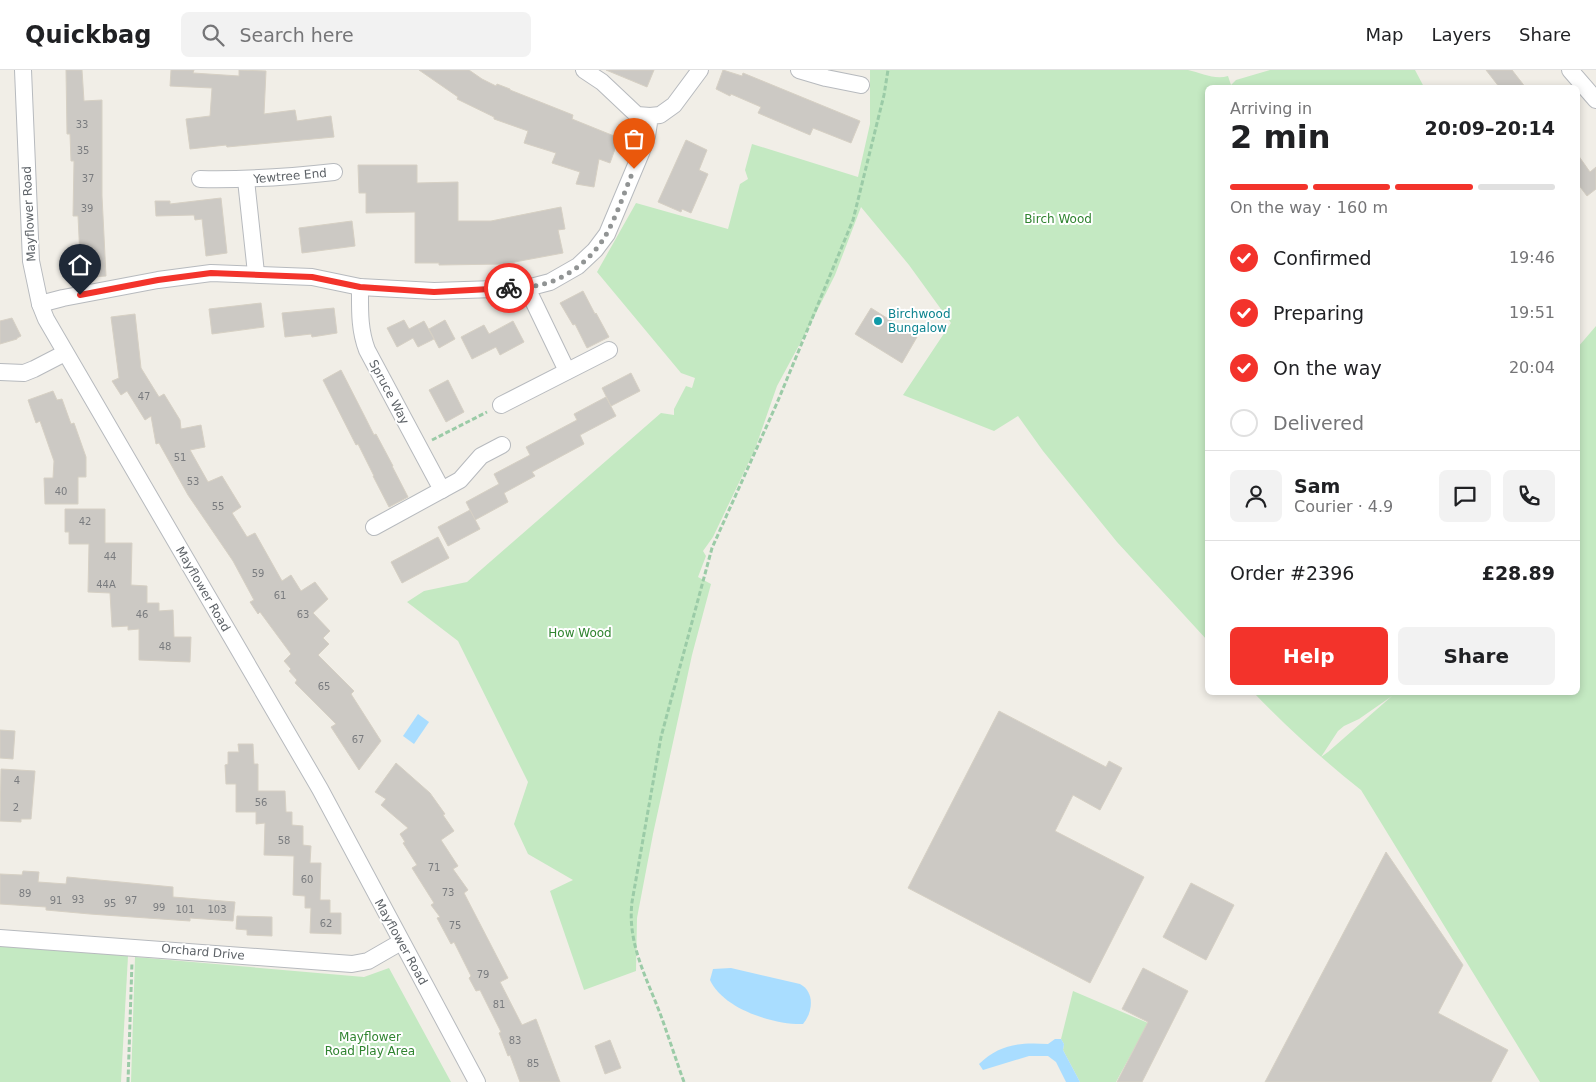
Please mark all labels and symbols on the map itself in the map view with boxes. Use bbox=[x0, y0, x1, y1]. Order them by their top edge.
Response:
pin bbox=[613, 118, 655, 169]
house number: 33 bbox=[76, 119, 88, 130]
house number: 35 bbox=[77, 145, 89, 156]
street label: Mayflower Road bbox=[20, 166, 38, 262]
street label: Yewtree End bbox=[252, 166, 327, 186]
house number: 37 bbox=[82, 173, 94, 184]
house number: 39 bbox=[81, 203, 93, 214]
park label: Birch Wood bbox=[1024, 212, 1092, 226]
pin bbox=[59, 244, 101, 295]
courier bbox=[484, 263, 534, 313]
place label: Birchwood Bungalow bbox=[888, 307, 951, 335]
marker: Birchwood Bungalow bbox=[872, 315, 884, 327]
street label: Spruce Way bbox=[366, 357, 412, 427]
house number: 47 bbox=[138, 391, 150, 402]
house number: 51 bbox=[174, 452, 186, 463]
house number: 53 bbox=[187, 476, 199, 487]
house number: 40 bbox=[55, 486, 67, 497]
house number: 55 bbox=[212, 501, 224, 512]
house number: 42 bbox=[79, 516, 91, 527]
street label: Mayflower Road bbox=[173, 544, 233, 634]
house number: 44 bbox=[104, 551, 116, 562]
house number: 59 bbox=[252, 568, 264, 579]
house number: 44A bbox=[96, 579, 116, 590]
house number: 61 bbox=[274, 590, 286, 601]
house number: 46 bbox=[136, 609, 148, 620]
house number: 63 bbox=[297, 609, 309, 620]
park label: How Wood bbox=[548, 626, 612, 640]
house number: 48 bbox=[159, 641, 171, 652]
house number: 65 bbox=[318, 681, 330, 692]
house number: 67 bbox=[352, 734, 364, 745]
house number: 4 bbox=[14, 775, 20, 786]
house number: 56 bbox=[255, 797, 267, 808]
house number: 2 bbox=[13, 802, 19, 813]
house number: 58 bbox=[278, 835, 290, 846]
house number: 71 bbox=[428, 862, 440, 873]
house number: 60 bbox=[301, 874, 313, 885]
house number: 73 bbox=[442, 887, 454, 898]
house number: 89 bbox=[19, 888, 31, 899]
house number: 93 bbox=[72, 894, 84, 905]
house number: 91 bbox=[50, 895, 62, 906]
house number: 97 bbox=[125, 895, 137, 906]
street label: Mayflower Road bbox=[372, 897, 430, 987]
house number: 95 bbox=[104, 898, 116, 909]
house number: 99 bbox=[153, 902, 165, 913]
house number: 101 bbox=[175, 904, 195, 915]
house number: 103 bbox=[207, 904, 227, 915]
house number: 62 bbox=[320, 918, 332, 929]
house number: 75 bbox=[449, 920, 461, 931]
street label: Orchard Drive bbox=[161, 941, 245, 963]
house number: 79 bbox=[477, 969, 489, 980]
house number: 81 bbox=[493, 999, 505, 1010]
park label: Mayflower Road Play Area bbox=[325, 1030, 415, 1058]
house number: 83 bbox=[509, 1035, 521, 1046]
house number: 85 bbox=[527, 1058, 539, 1069]

